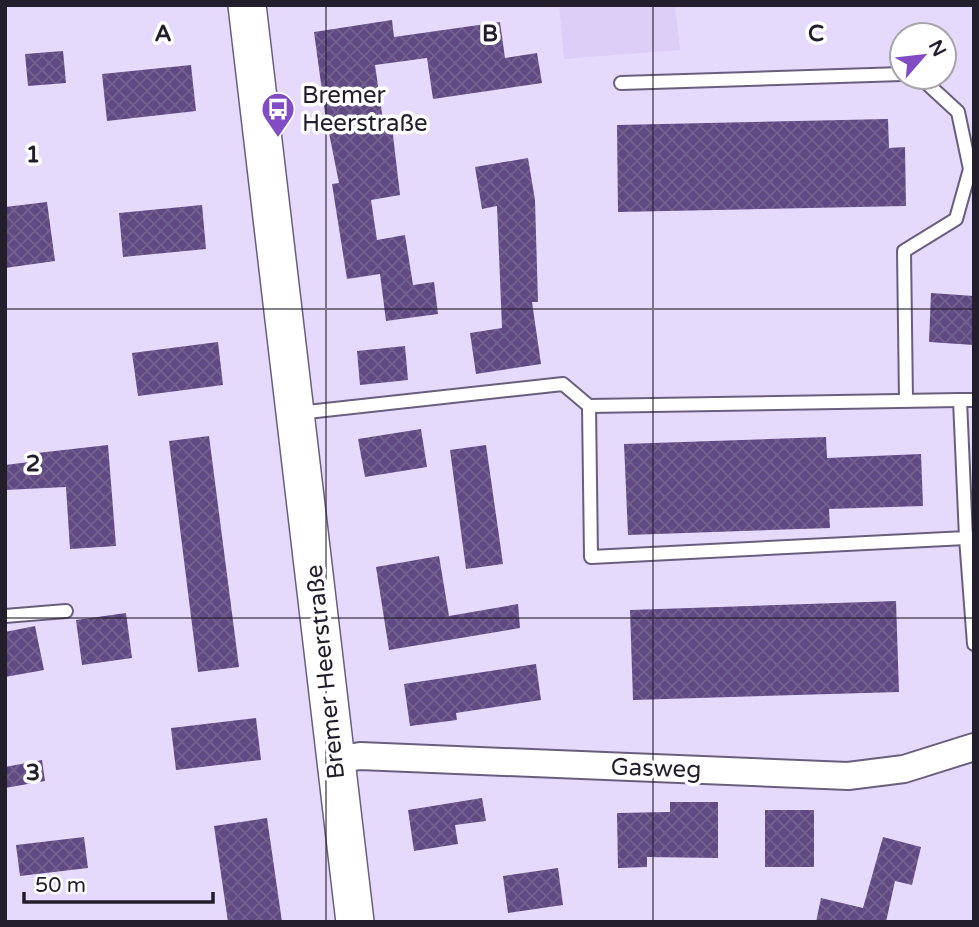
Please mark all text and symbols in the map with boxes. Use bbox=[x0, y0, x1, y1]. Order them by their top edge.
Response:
text: A bbox=[154, 20, 172, 48]
text: B bbox=[482, 20, 498, 48]
text: C bbox=[808, 20, 824, 48]
north arrow bbox=[888, 21, 958, 91]
text: N bbox=[924, 37, 950, 60]
place label: Bremer Heerstraße bbox=[302, 81, 428, 138]
bus stop icon: Bremer Heerstraße bbox=[259, 90, 297, 139]
text: 1 bbox=[26, 141, 40, 169]
text: 2 bbox=[26, 450, 40, 478]
street label: Bremer Heerstraße bbox=[300, 563, 351, 781]
street label: Gasweg bbox=[610, 752, 702, 785]
text: 3 bbox=[26, 759, 40, 787]
scale bar bbox=[24, 860, 214, 904]
text: 50 m bbox=[35, 873, 86, 898]

